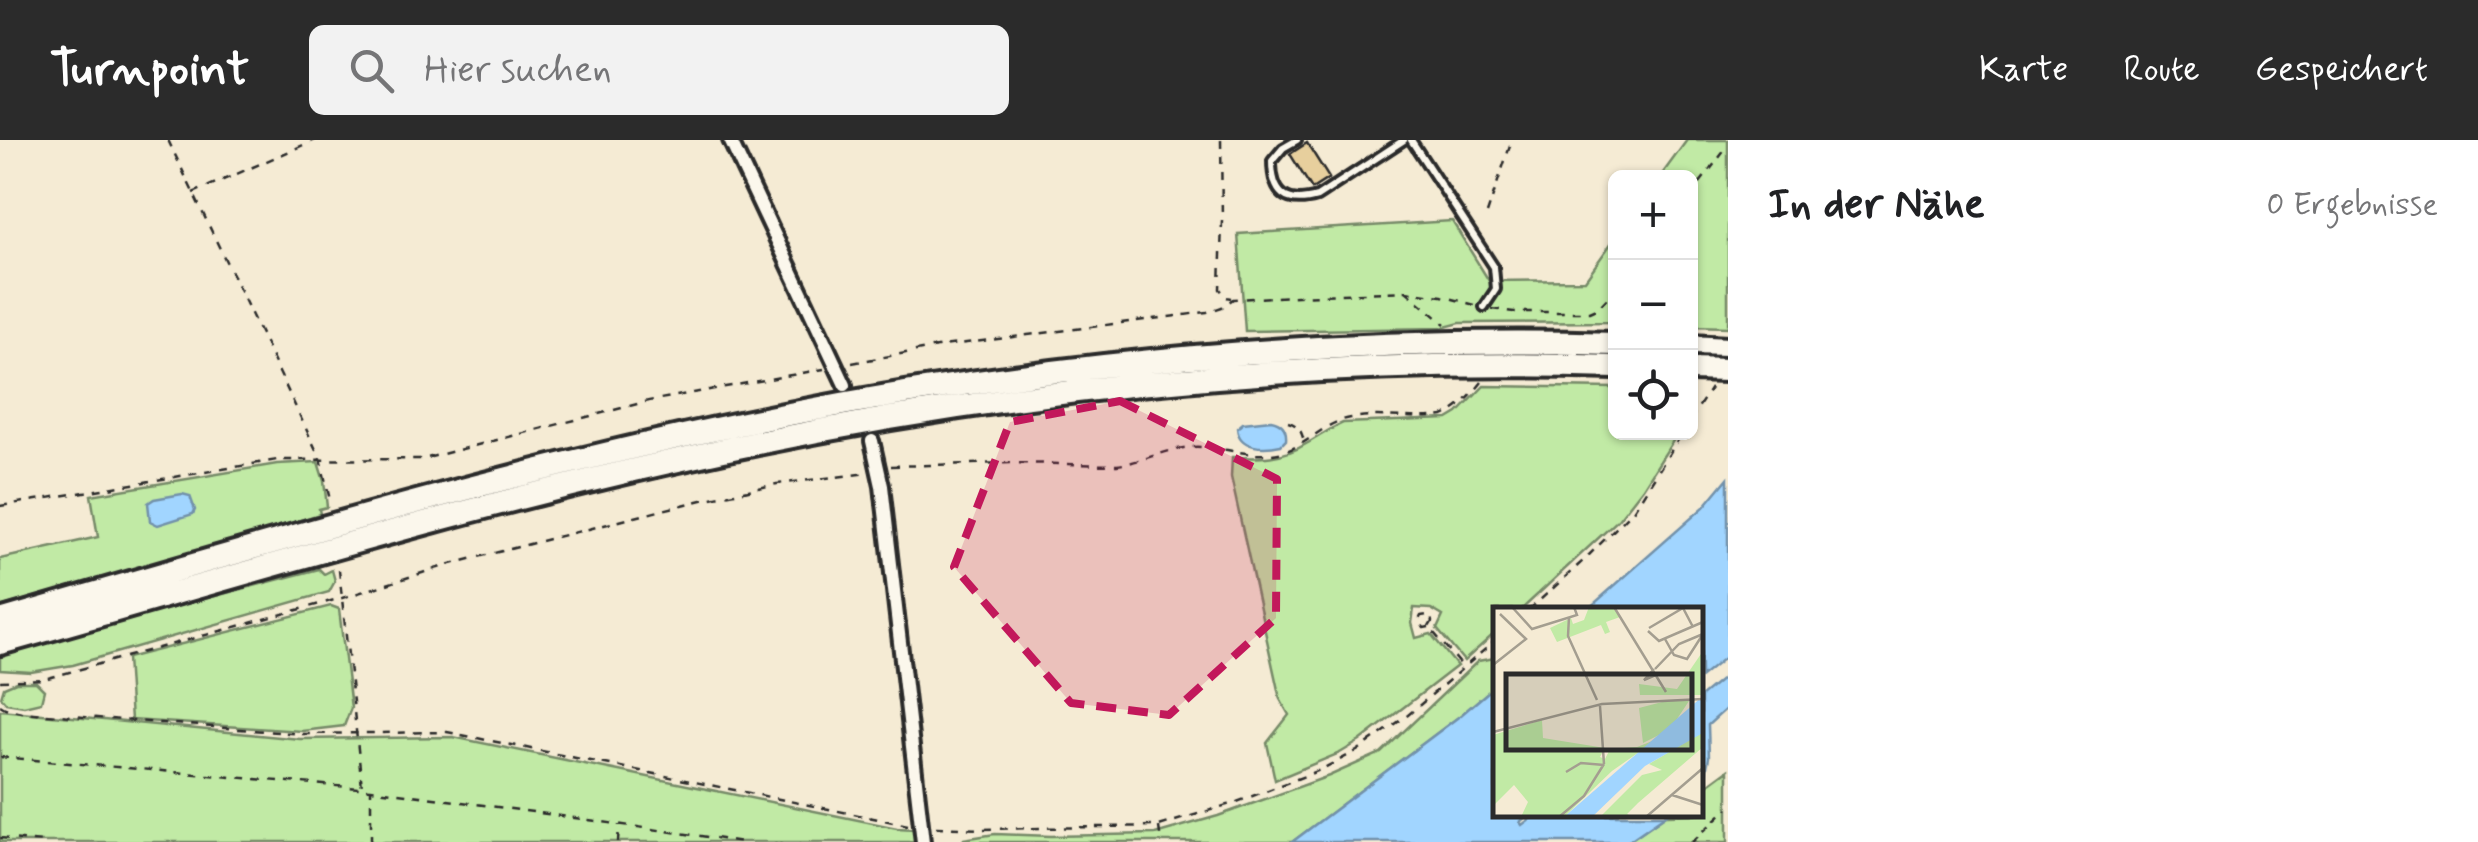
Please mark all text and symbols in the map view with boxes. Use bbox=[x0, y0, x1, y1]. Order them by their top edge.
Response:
search box bbox=[309, 25, 1009, 115]
text: Turnpoint bbox=[50, 39, 249, 102]
icon: search bbox=[344, 43, 399, 98]
text: Hier suchen bbox=[424, 46, 612, 95]
text: Karte bbox=[1979, 47, 2068, 93]
text: Route bbox=[2123, 47, 2200, 93]
text: Gespeichert bbox=[2255, 47, 2428, 93]
map controls bbox=[1608, 170, 1698, 440]
button: + bbox=[1608, 170, 1698, 260]
text: In der Nähe bbox=[1768, 178, 1985, 233]
text: 0 Ergebnisse bbox=[2267, 184, 2438, 226]
button: − bbox=[1608, 260, 1698, 350]
button: locate bbox=[1608, 350, 1698, 440]
inset map bbox=[1493, 607, 1703, 817]

